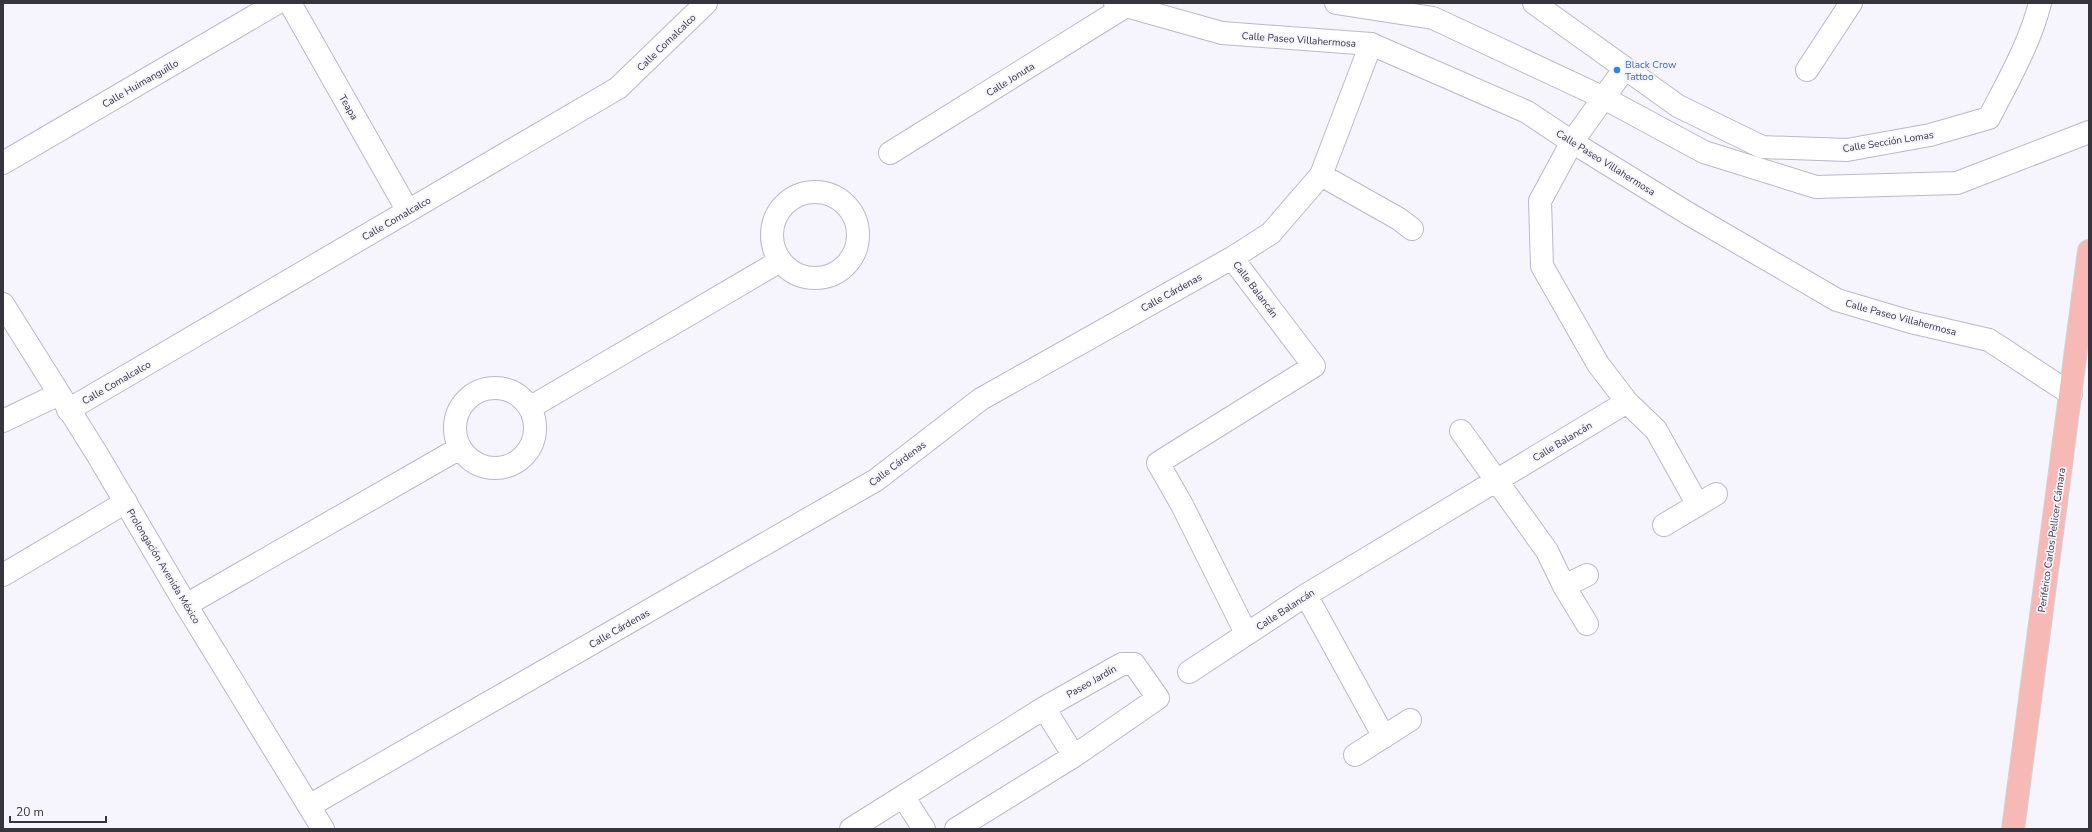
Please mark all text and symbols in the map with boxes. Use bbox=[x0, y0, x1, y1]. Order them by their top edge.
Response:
street label: Calle Comalcalco bbox=[634, 11, 700, 75]
street label: Calle Paseo Villahermosa bbox=[1241, 29, 1357, 51]
street label: Calle Huimanguillo bbox=[100, 56, 182, 111]
place label: Black Crow Tattoo bbox=[1625, 58, 1677, 84]
street label: Calle Jonuta bbox=[984, 59, 1037, 100]
marker: Black Crow Tattoo bbox=[1612, 65, 1622, 75]
street label: Teapa bbox=[335, 92, 361, 123]
street label: Calle Paseo Villahermosa bbox=[1553, 127, 1658, 199]
street label: Calle Sección Lomas bbox=[1842, 128, 1935, 156]
street label: Calle Comalcalco bbox=[360, 193, 434, 244]
street label: Calle Balancán bbox=[1229, 259, 1281, 321]
street label: Calle Cárdenas bbox=[1138, 270, 1205, 315]
street label: Calle Paseo Villahermosa bbox=[1844, 296, 1958, 340]
street label: Calle Comalcalco bbox=[80, 357, 154, 408]
street label: Calle Balancán bbox=[1530, 419, 1595, 465]
street label: Calle Cárdenas bbox=[866, 438, 929, 490]
street label: Periférico Carlos Pellicer Cámara bbox=[2035, 467, 2069, 613]
street label: Prolongación Avenida México bbox=[123, 506, 203, 627]
street label: Calle Balancán bbox=[1254, 586, 1318, 634]
street label: Calle Cárdenas bbox=[587, 606, 653, 652]
street label: Paseo Jardín bbox=[1064, 662, 1119, 702]
scale bar bbox=[10, 798, 106, 824]
text: 20 m bbox=[16, 804, 44, 820]

